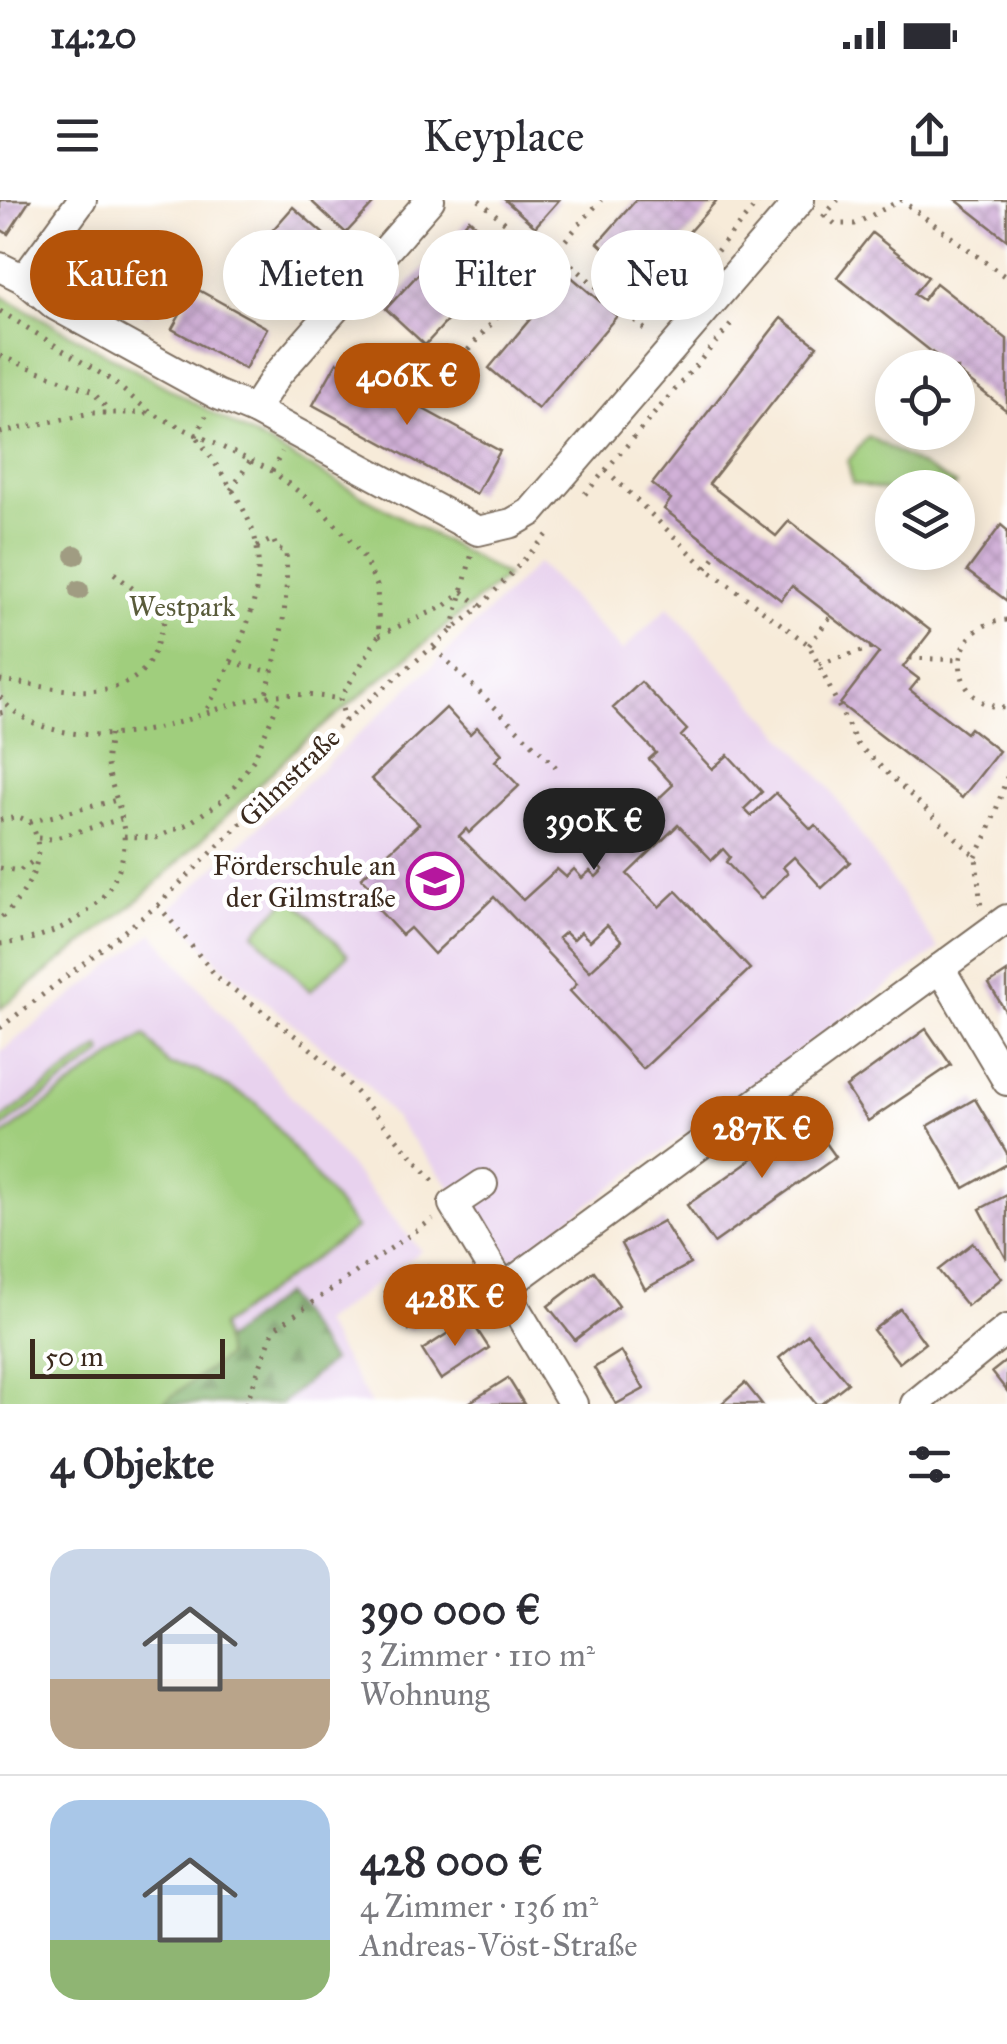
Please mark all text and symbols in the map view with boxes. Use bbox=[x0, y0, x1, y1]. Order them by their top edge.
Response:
text: 14:20 bbox=[50, 12, 137, 58]
icon: menu bbox=[50, 108, 105, 163]
text: Keyplace bbox=[422, 108, 585, 163]
icon: share bbox=[902, 108, 957, 163]
chip: Kaufen bbox=[30, 230, 203, 320]
chip: Mieten bbox=[223, 230, 399, 320]
chip: Filter bbox=[419, 230, 571, 320]
chip: Neu bbox=[591, 230, 724, 320]
pin: 406K € bbox=[326, 343, 488, 428]
map controls bbox=[875, 350, 975, 570]
button: locate bbox=[875, 350, 975, 450]
text: 406K € bbox=[356, 356, 458, 395]
button: layers bbox=[875, 470, 975, 570]
park label: Westpark bbox=[129, 589, 235, 624]
street label: Gilmstraße bbox=[231, 720, 348, 834]
pin: 390K € bbox=[513, 788, 675, 873]
text: 390K € bbox=[545, 801, 643, 840]
place label: Förderschule an der Gilmstraße bbox=[213, 848, 396, 915]
school or university icon: Förderschule an der Gilmstraße bbox=[405, 851, 465, 911]
pin: 287K € bbox=[681, 1096, 843, 1181]
text: 287K € bbox=[713, 1109, 811, 1148]
pin: 428K € bbox=[374, 1264, 536, 1349]
text: 428K € bbox=[405, 1277, 505, 1316]
scale bar bbox=[30, 1334, 225, 1378]
text: 50 m bbox=[45, 1339, 104, 1374]
icon: filters bbox=[902, 1437, 957, 1492]
text: 4 Objekte bbox=[50, 1438, 214, 1490]
text: 390 000 € bbox=[360, 1584, 541, 1636]
icon: home bbox=[130, 1589, 250, 1709]
text: 3 Zimmer · 110 m² bbox=[360, 1636, 595, 1675]
text: Wohnung bbox=[360, 1675, 489, 1714]
text: 428 000 € bbox=[360, 1835, 543, 1887]
icon: home bbox=[130, 1840, 250, 1960]
text: 4 Zimmer · 136 m² bbox=[360, 1887, 598, 1926]
text: Andreas-Vöst-Straße bbox=[360, 1926, 638, 1965]

